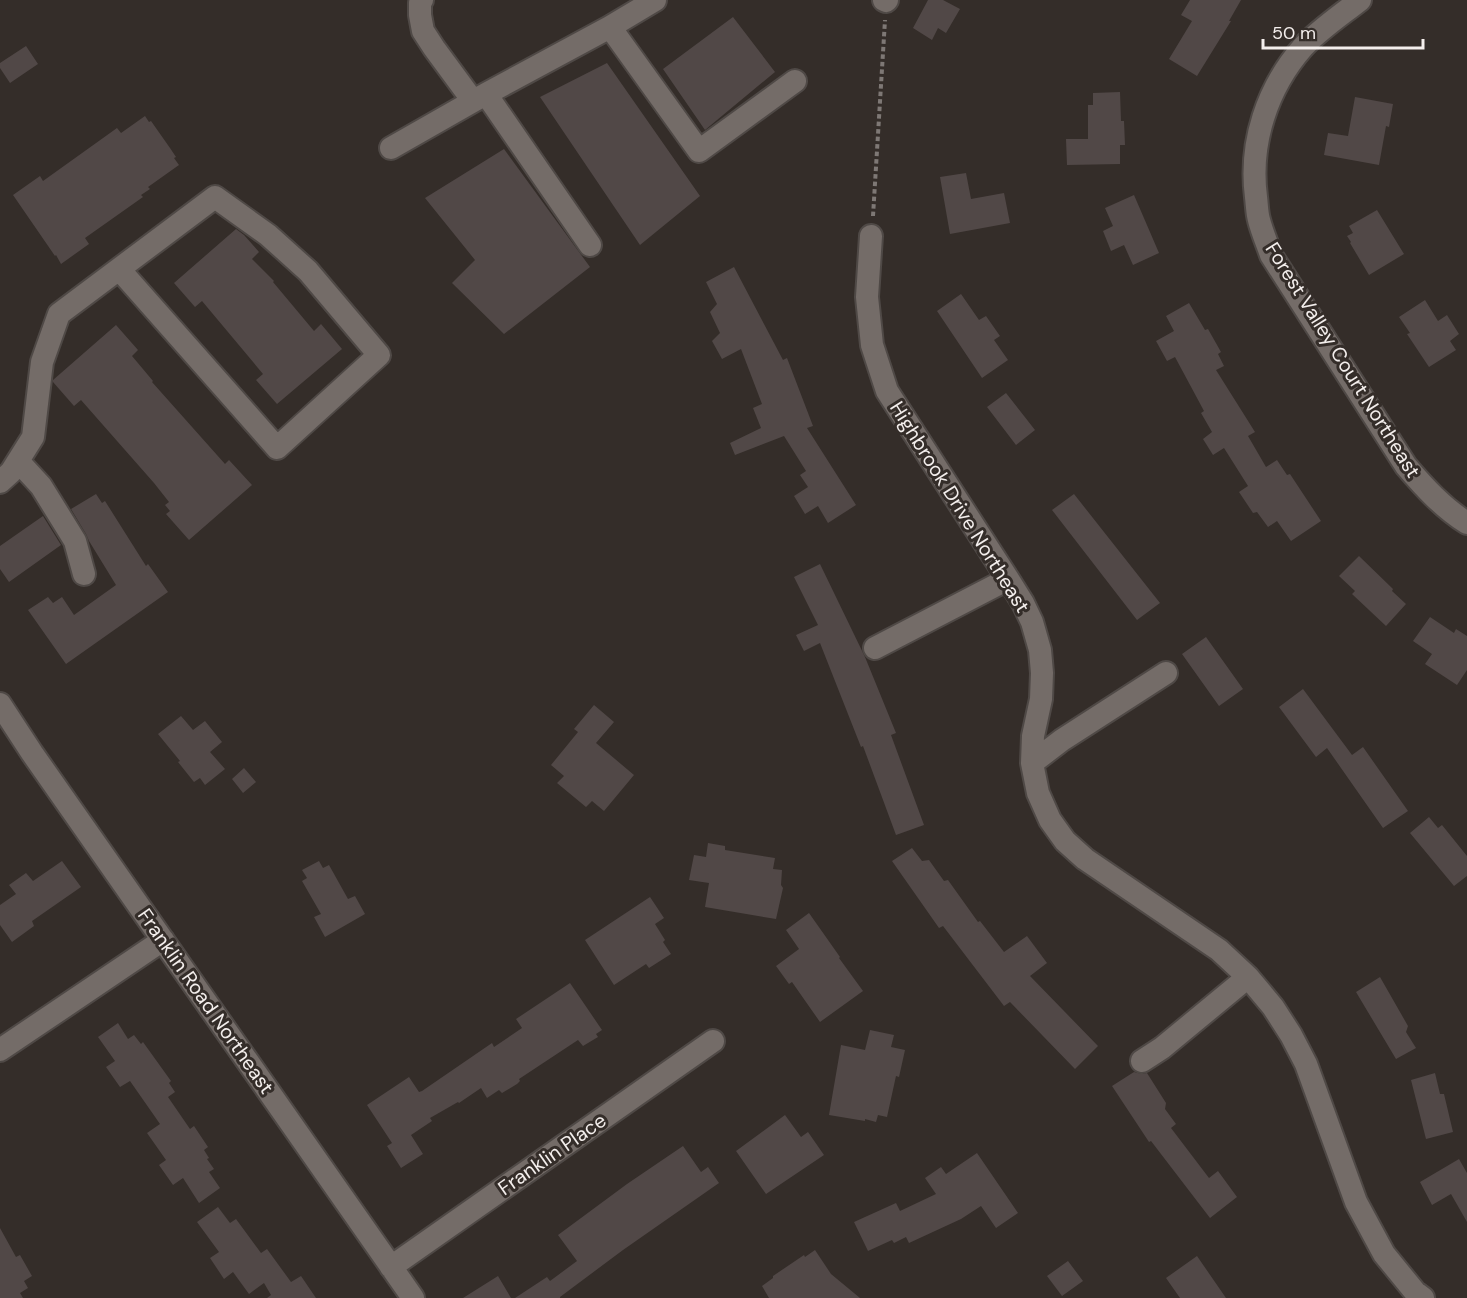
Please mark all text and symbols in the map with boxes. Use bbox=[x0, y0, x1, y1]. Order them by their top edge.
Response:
scale bar bbox=[1263, 12, 1424, 50]
text: 50 m bbox=[1272, 21, 1316, 45]
street label: Forest Valley Court Northeast bbox=[1260, 237, 1426, 483]
street label: Highbrook Drive Northeast bbox=[884, 396, 1036, 618]
street label: Franklin Road Northeast bbox=[132, 903, 280, 1099]
street label: Franklin Place bbox=[493, 1107, 611, 1201]

